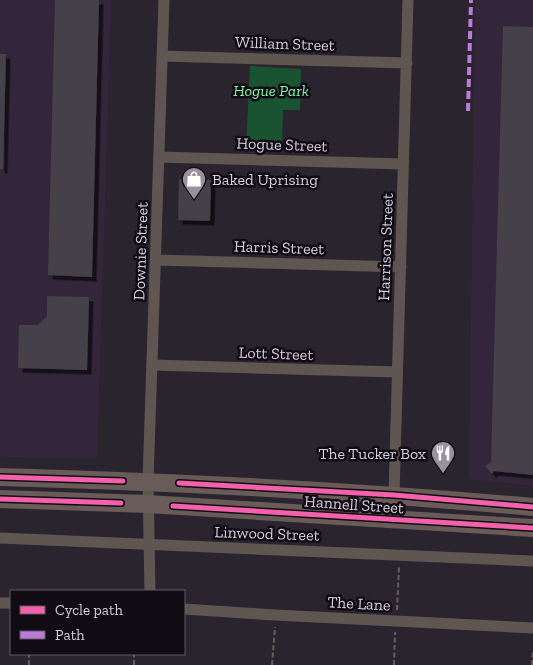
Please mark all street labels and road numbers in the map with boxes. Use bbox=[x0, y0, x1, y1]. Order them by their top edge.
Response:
street label: William Street bbox=[235, 32, 335, 55]
street label: Hogue Street bbox=[236, 133, 328, 156]
street label: Harrison Street bbox=[374, 193, 397, 301]
street label: Downie Street bbox=[129, 201, 152, 301]
street label: Harris Street bbox=[233, 236, 325, 259]
street label: Lott Street bbox=[238, 343, 314, 364]
street label: Hannell Street bbox=[304, 492, 404, 517]
street label: Linwood Street bbox=[214, 522, 320, 545]
street label: The Lane bbox=[327, 592, 391, 615]

